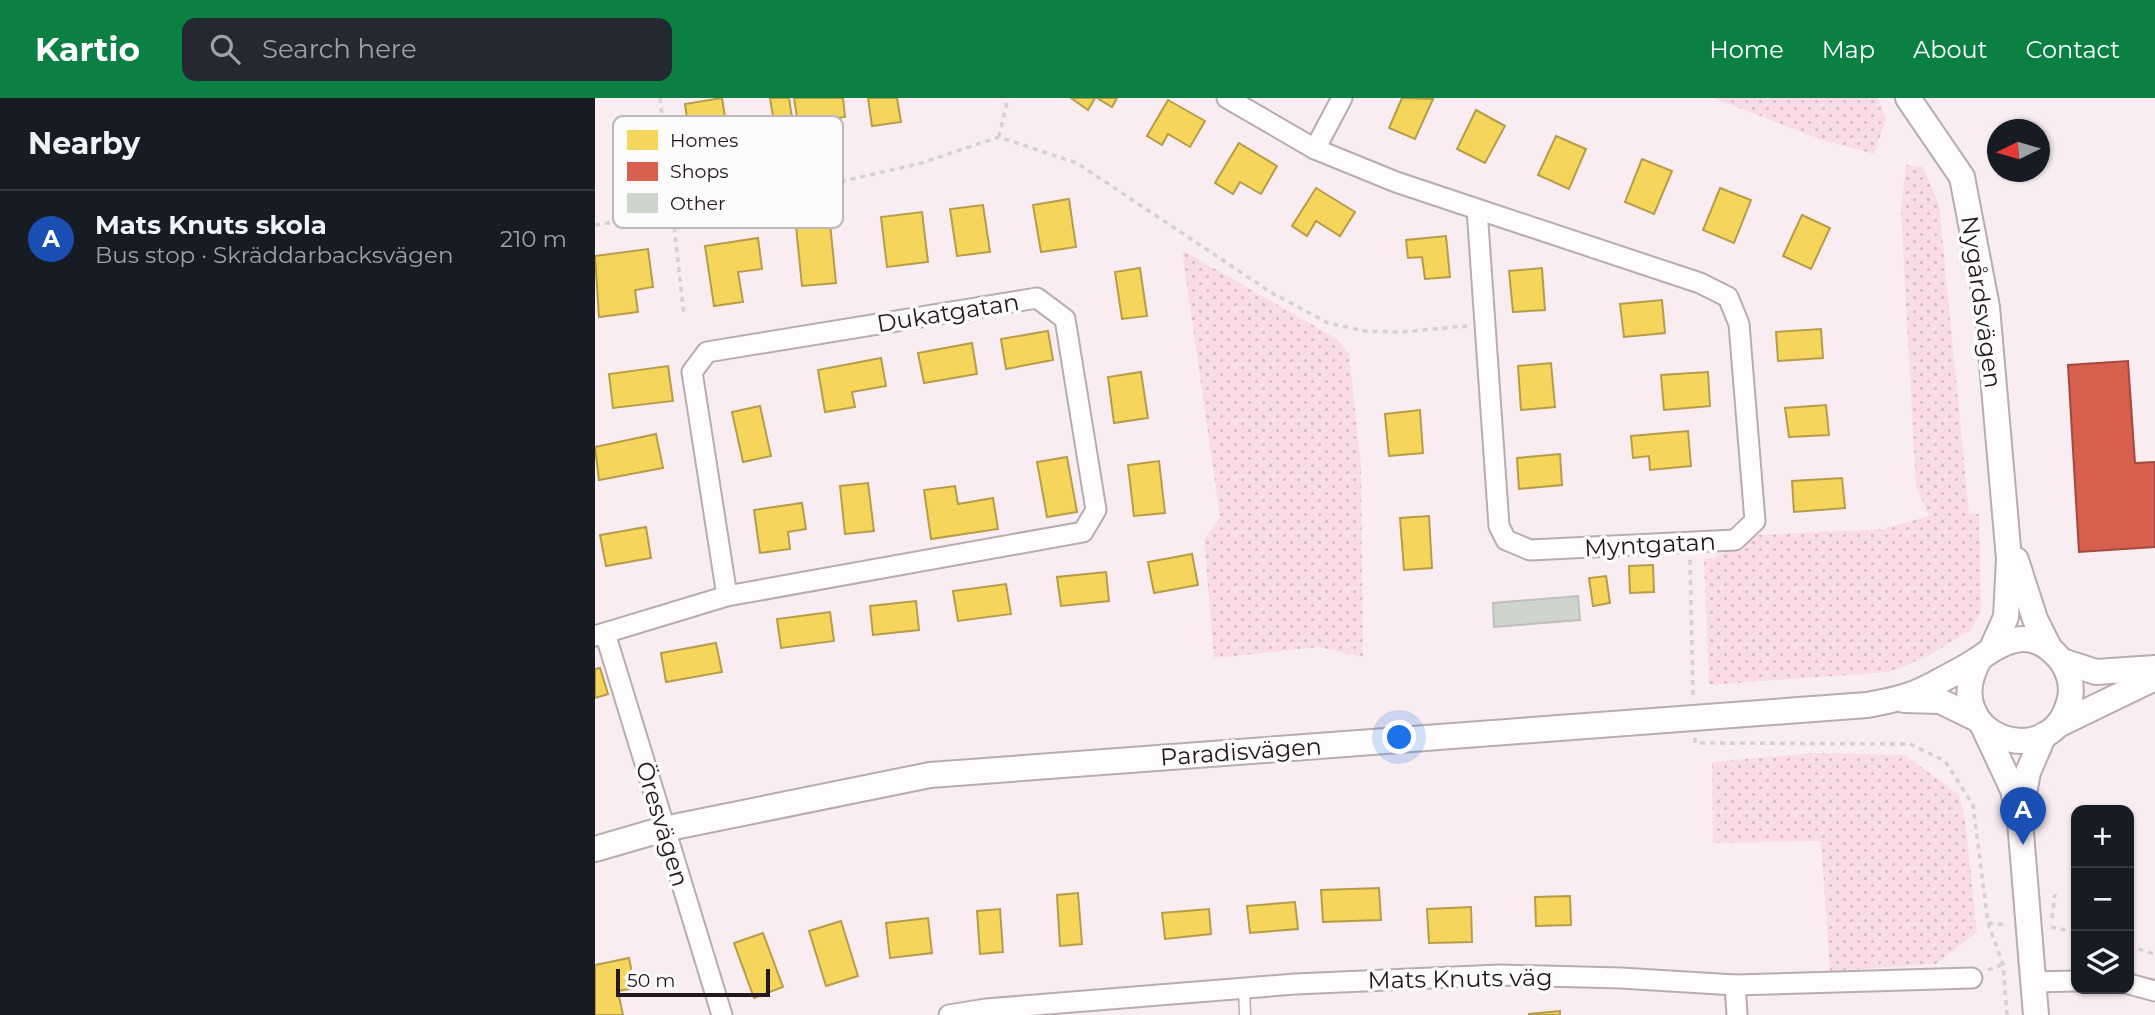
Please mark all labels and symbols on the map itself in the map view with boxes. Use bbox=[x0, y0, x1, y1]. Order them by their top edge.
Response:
legend bbox=[613, 116, 843, 228]
north arrow bbox=[1987, 119, 2050, 182]
text: Homes bbox=[670, 129, 738, 152]
text: Shops bbox=[670, 160, 729, 183]
text: Other bbox=[670, 192, 726, 215]
street label: Nygårdsvägen bbox=[1955, 214, 2008, 390]
street label: Dukatgatan bbox=[875, 287, 1021, 338]
street label: Myntgatan bbox=[1583, 527, 1716, 562]
your location bbox=[1382, 720, 1416, 754]
street label: Paradisvägen bbox=[1159, 731, 1323, 772]
street label: Öresvägen bbox=[630, 758, 695, 890]
pin: A bbox=[2000, 787, 2046, 845]
street label: Mats Knuts väg bbox=[1367, 962, 1553, 995]
scale bar bbox=[616, 966, 770, 998]

